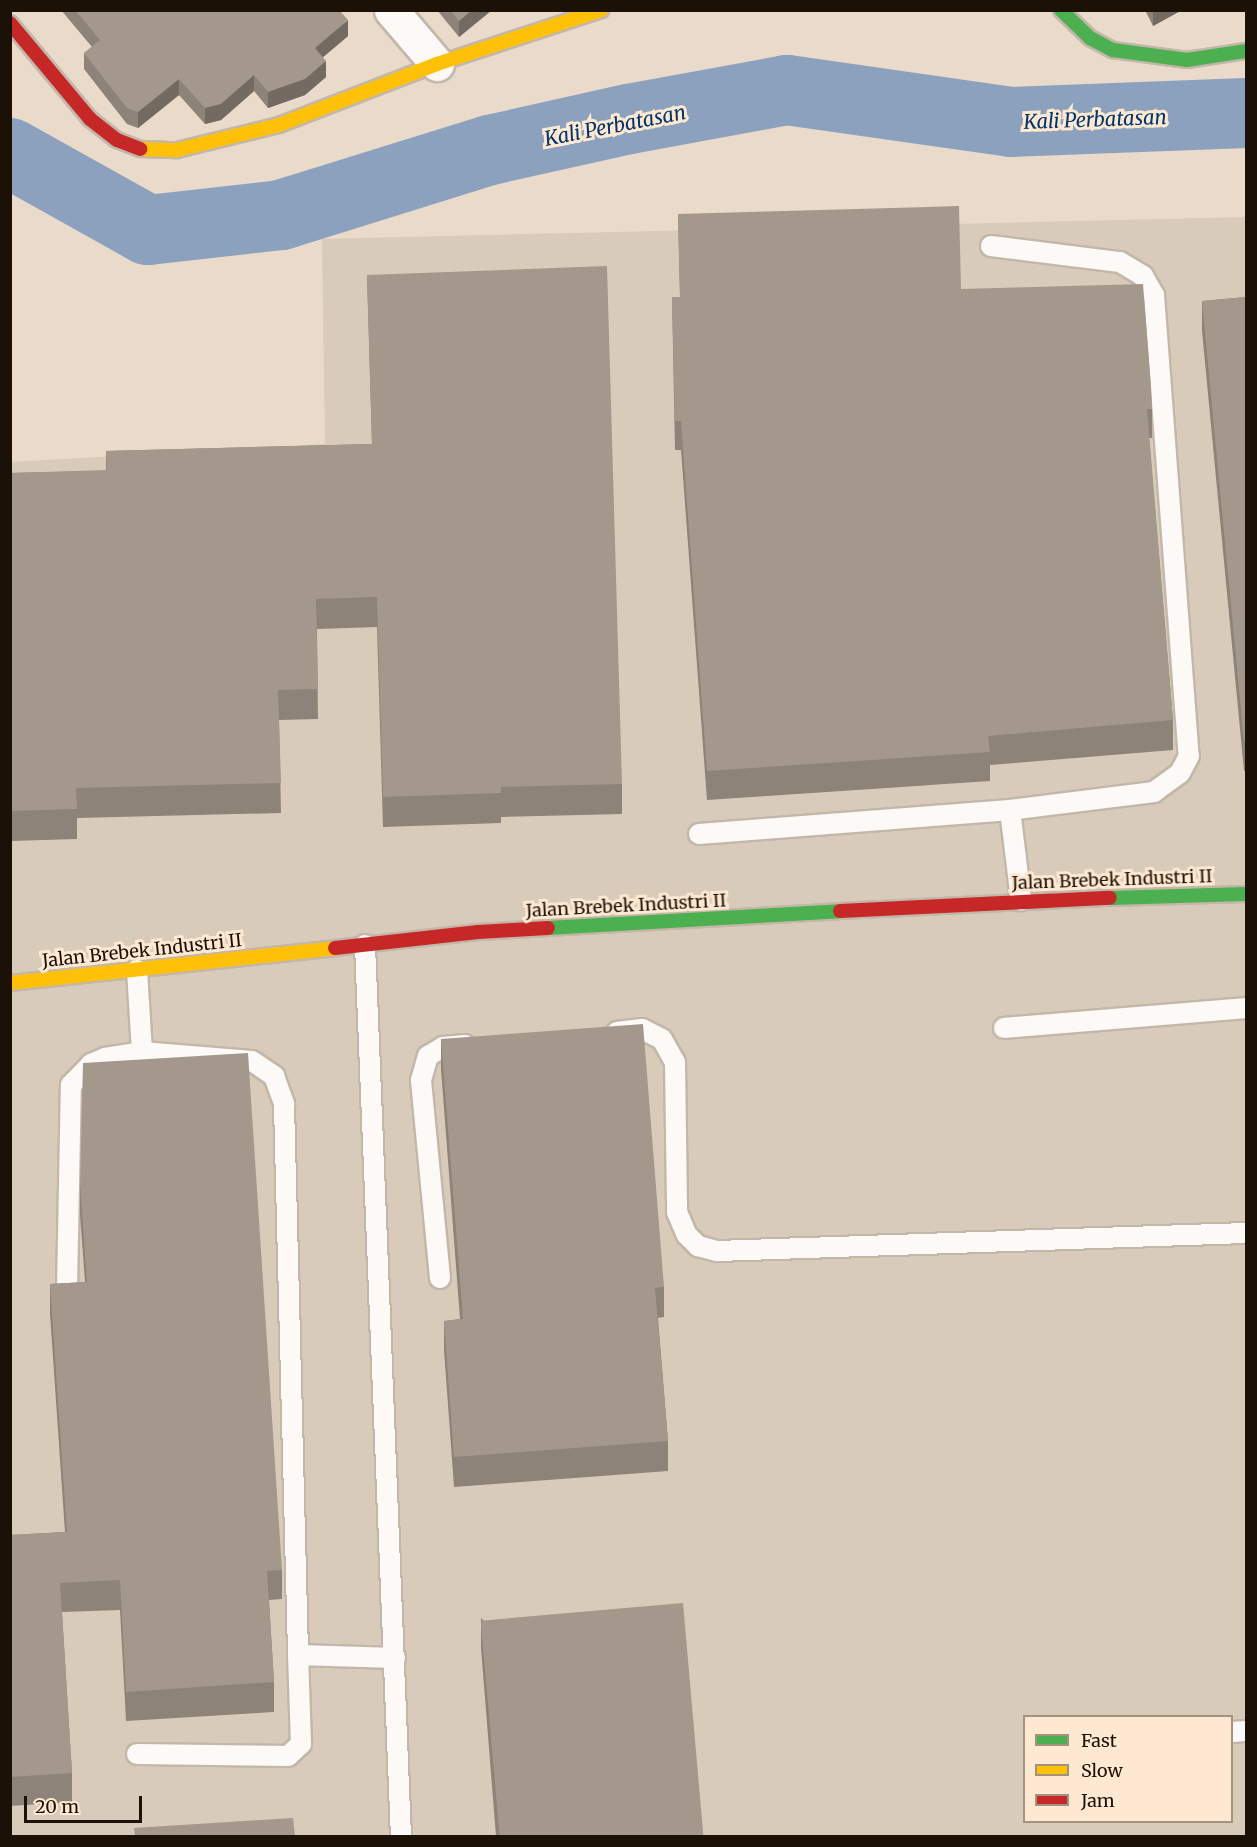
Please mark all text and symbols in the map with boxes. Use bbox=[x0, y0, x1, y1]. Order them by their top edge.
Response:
water label: Kali Perbatasan bbox=[542, 100, 688, 150]
water label: Kali Perbatasan bbox=[1023, 105, 1167, 133]
street label: Jalan Brebek Industri II bbox=[1011, 866, 1213, 894]
street label: Jalan Brebek Industri II bbox=[525, 890, 727, 922]
street label: Jalan Brebek Industri II bbox=[41, 930, 243, 972]
legend bbox=[1023, 1715, 1233, 1823]
text: Fast bbox=[1081, 1729, 1117, 1752]
text: Slow bbox=[1081, 1759, 1123, 1782]
scale bar bbox=[27, 1784, 146, 1822]
text: Jam bbox=[1081, 1789, 1115, 1812]
text: 20 m bbox=[35, 1795, 79, 1818]

